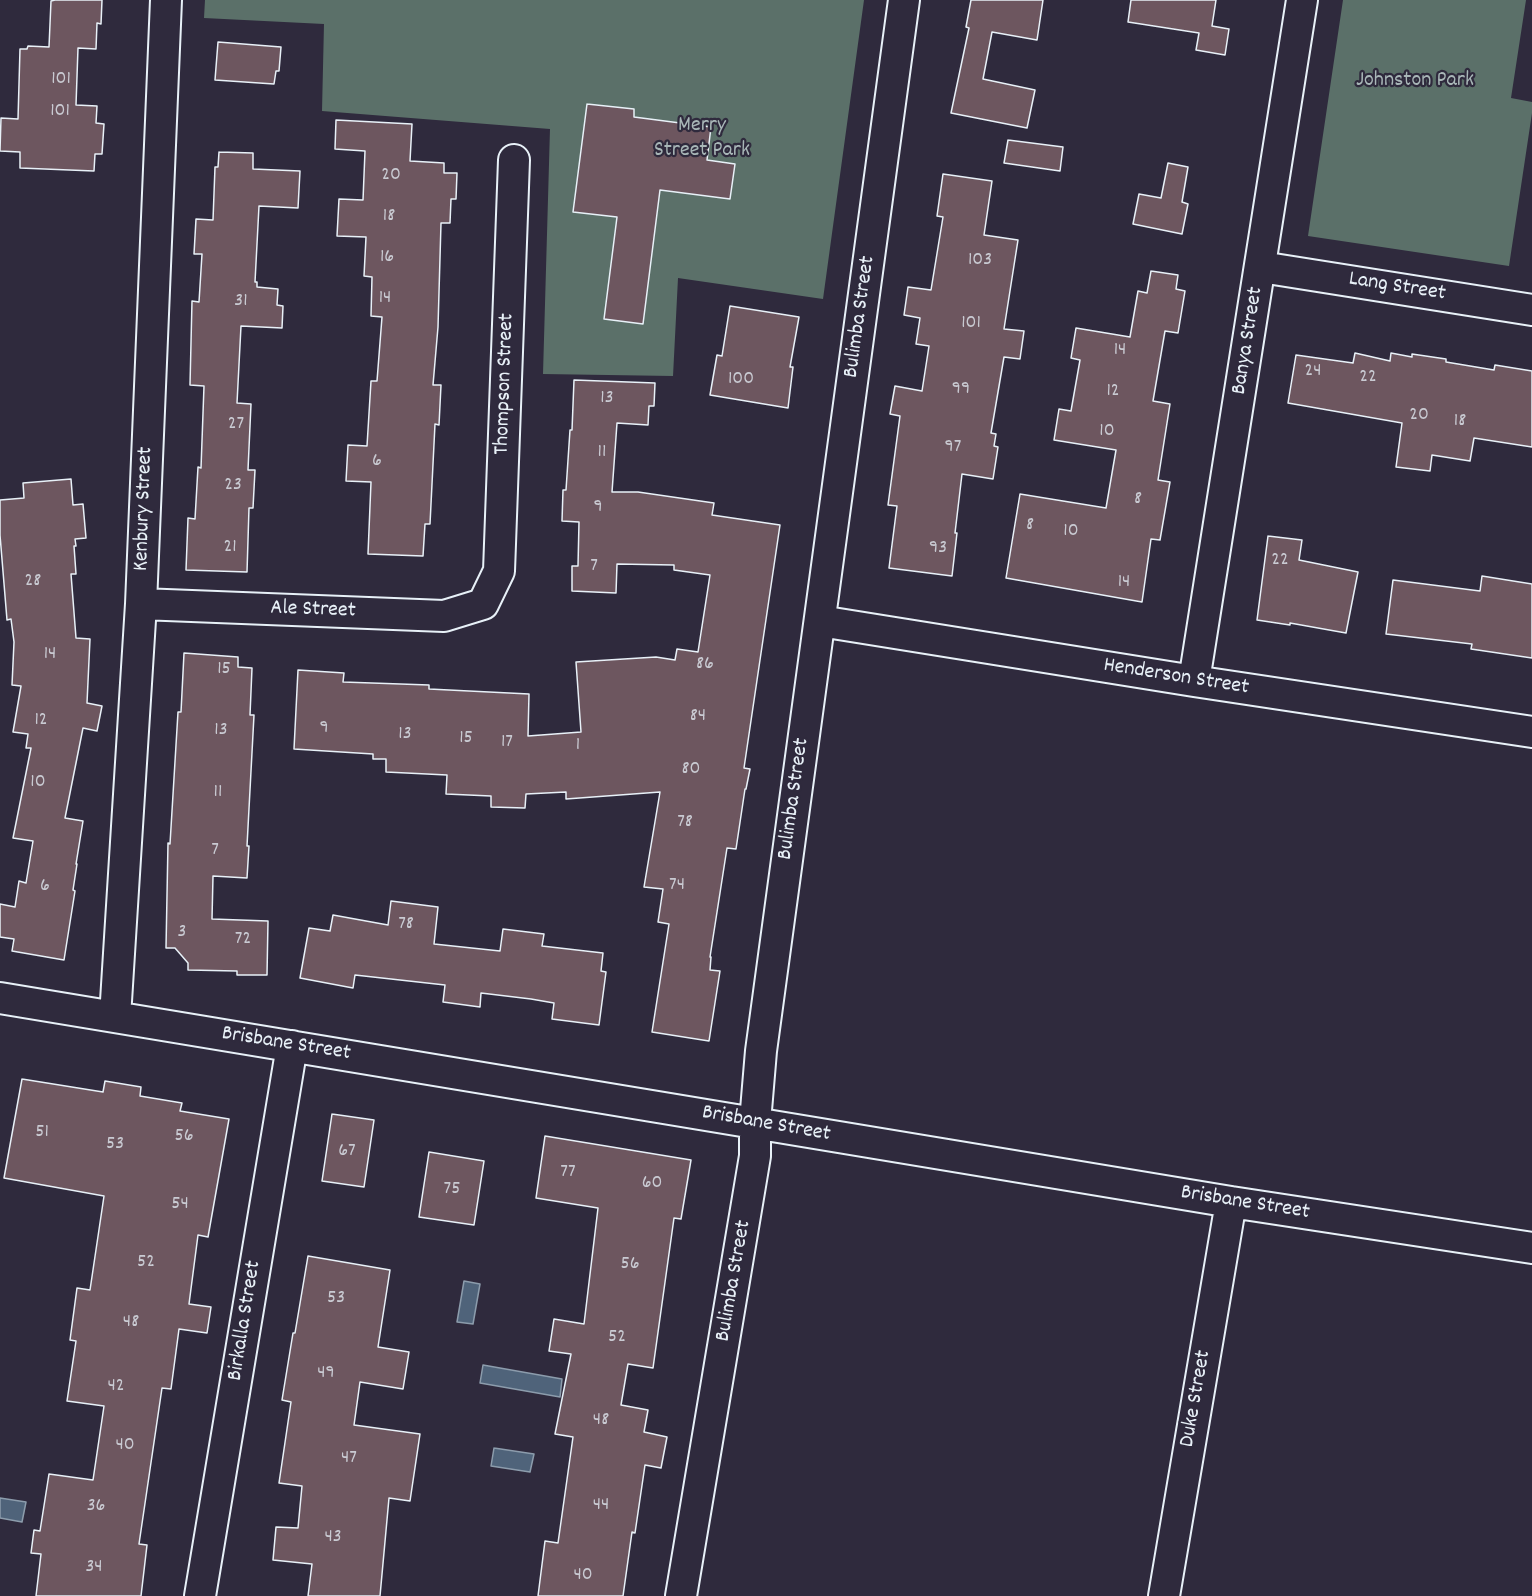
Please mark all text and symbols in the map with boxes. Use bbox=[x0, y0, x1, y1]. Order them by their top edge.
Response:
house number: 101 bbox=[51, 68, 71, 92]
park label: Johnston Park bbox=[1356, 69, 1474, 95]
house number: 101 bbox=[50, 100, 70, 124]
park label: Merry Street Park bbox=[654, 114, 750, 166]
house number: 20 bbox=[381, 164, 401, 188]
house number: 18 bbox=[383, 205, 395, 229]
house number: 16 bbox=[380, 246, 394, 270]
house number: 103 bbox=[968, 249, 992, 273]
street label: Bulimba Street bbox=[839, 254, 883, 380]
street label: Lang Street bbox=[1347, 267, 1447, 309]
street label: Banya Street bbox=[1227, 285, 1271, 397]
house number: 14 bbox=[379, 287, 391, 311]
house number: 31 bbox=[234, 290, 248, 314]
house number: 101 bbox=[961, 312, 981, 336]
street label: Thompson Street bbox=[490, 313, 522, 455]
house number: 14 bbox=[1114, 339, 1126, 363]
house number: 24 bbox=[1304, 360, 1322, 384]
house number: 22 bbox=[1359, 366, 1377, 390]
house number: 100 bbox=[728, 368, 754, 392]
house number: 99 bbox=[952, 378, 970, 402]
house number: 12 bbox=[1106, 380, 1120, 404]
house number: 13 bbox=[600, 387, 614, 411]
house number: 20 bbox=[1409, 404, 1429, 428]
house number: 18 bbox=[1454, 410, 1466, 434]
house number: 27 bbox=[228, 413, 244, 437]
house number: 10 bbox=[1099, 420, 1115, 444]
house number: 97 bbox=[945, 436, 961, 460]
house number: 11 bbox=[598, 441, 606, 465]
street label: Kenbury Street bbox=[130, 446, 160, 572]
house number: 6 bbox=[372, 450, 382, 474]
house number: 23 bbox=[224, 474, 242, 498]
house number: 8 bbox=[1134, 488, 1142, 512]
house number: 9 bbox=[593, 496, 603, 520]
house number: 8 bbox=[1026, 514, 1034, 538]
house number: 10 bbox=[1063, 520, 1079, 544]
house number: 21 bbox=[223, 536, 237, 560]
house number: 93 bbox=[929, 537, 947, 561]
house number: 22 bbox=[1271, 549, 1289, 573]
house number: 7 bbox=[590, 555, 598, 579]
house number: 28 bbox=[25, 570, 41, 594]
house number: 14 bbox=[1118, 571, 1130, 595]
street label: Ale Street bbox=[270, 596, 356, 626]
house number: 14 bbox=[44, 643, 56, 667]
house number: 86 bbox=[696, 653, 714, 677]
street label: Henderson Street bbox=[1101, 653, 1251, 703]
house number: 15 bbox=[217, 658, 231, 682]
house number: 84 bbox=[690, 705, 706, 729]
house number: 12 bbox=[34, 709, 48, 733]
house number: 9 bbox=[319, 717, 329, 741]
house number: 13 bbox=[214, 719, 228, 743]
house number: 13 bbox=[398, 723, 412, 747]
house number: 15 bbox=[459, 727, 473, 751]
house number: 17 bbox=[501, 731, 513, 755]
house number: 1 bbox=[576, 734, 580, 758]
street label: Bulimba Street bbox=[773, 736, 817, 862]
house number: 80 bbox=[682, 758, 700, 782]
house number: 10 bbox=[30, 771, 46, 795]
house number: 11 bbox=[214, 781, 222, 805]
house number: 78 bbox=[677, 811, 693, 835]
house number: 7 bbox=[211, 839, 219, 863]
house number: 74 bbox=[669, 874, 685, 898]
house number: 6 bbox=[40, 875, 50, 899]
house number: 78 bbox=[398, 913, 414, 937]
house number: 3 bbox=[178, 921, 186, 945]
house number: 72 bbox=[235, 928, 251, 952]
street label: Brisbane Street bbox=[220, 1022, 352, 1068]
street label: Brisbane Street bbox=[700, 1101, 832, 1149]
house number: 51 bbox=[35, 1121, 49, 1145]
house number: 56 bbox=[174, 1125, 194, 1149]
house number: 53 bbox=[106, 1133, 124, 1157]
house number: 67 bbox=[338, 1140, 356, 1164]
house number: 77 bbox=[560, 1161, 576, 1185]
house number: 60 bbox=[642, 1172, 662, 1196]
house number: 75 bbox=[444, 1178, 460, 1202]
street label: Brisbane Street bbox=[1179, 1181, 1311, 1227]
house number: 54 bbox=[171, 1193, 189, 1217]
street label: Bulimba Street bbox=[711, 1218, 759, 1344]
house number: 52 bbox=[137, 1251, 155, 1275]
house number: 56 bbox=[620, 1253, 640, 1277]
street label: Birkalla Street bbox=[223, 1259, 269, 1383]
house number: 53 bbox=[327, 1287, 345, 1311]
house number: 48 bbox=[123, 1311, 139, 1335]
house number: 52 bbox=[608, 1326, 626, 1350]
street label: Duke Street bbox=[1175, 1348, 1219, 1450]
house number: 49 bbox=[317, 1362, 335, 1386]
house number: 42 bbox=[107, 1375, 125, 1399]
house number: 48 bbox=[593, 1409, 609, 1433]
house number: 40 bbox=[115, 1434, 135, 1458]
house number: 47 bbox=[341, 1447, 357, 1471]
house number: 44 bbox=[593, 1494, 609, 1518]
house number: 36 bbox=[87, 1495, 105, 1519]
house number: 43 bbox=[324, 1526, 342, 1550]
house number: 34 bbox=[85, 1556, 103, 1580]
house number: 40 bbox=[573, 1564, 593, 1588]

